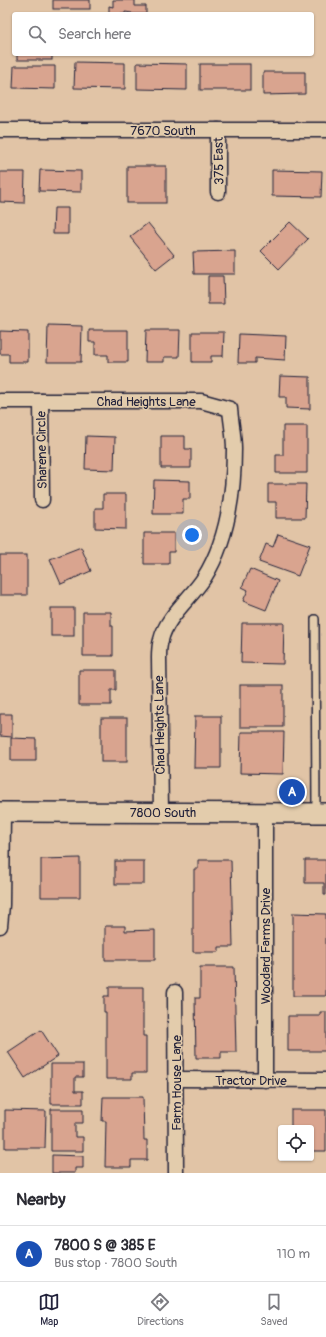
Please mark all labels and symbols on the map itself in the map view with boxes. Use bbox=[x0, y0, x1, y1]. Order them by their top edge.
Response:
street label: 7670 South bbox=[130, 123, 196, 139]
street label: 375 East bbox=[211, 136, 227, 185]
street label: Chad Heights Lane bbox=[96, 394, 196, 410]
street label: Sharene Circle bbox=[33, 410, 51, 489]
your location bbox=[182, 525, 202, 545]
street label: Chad Heights Lane bbox=[151, 675, 169, 775]
pin: A bbox=[279, 777, 305, 807]
street label: 7800 South bbox=[130, 805, 196, 821]
street label: Woodard Farms Drive bbox=[258, 887, 274, 1004]
street label: Farm House Lane bbox=[169, 1035, 185, 1131]
street label: Tractor Drive bbox=[215, 1073, 287, 1089]

